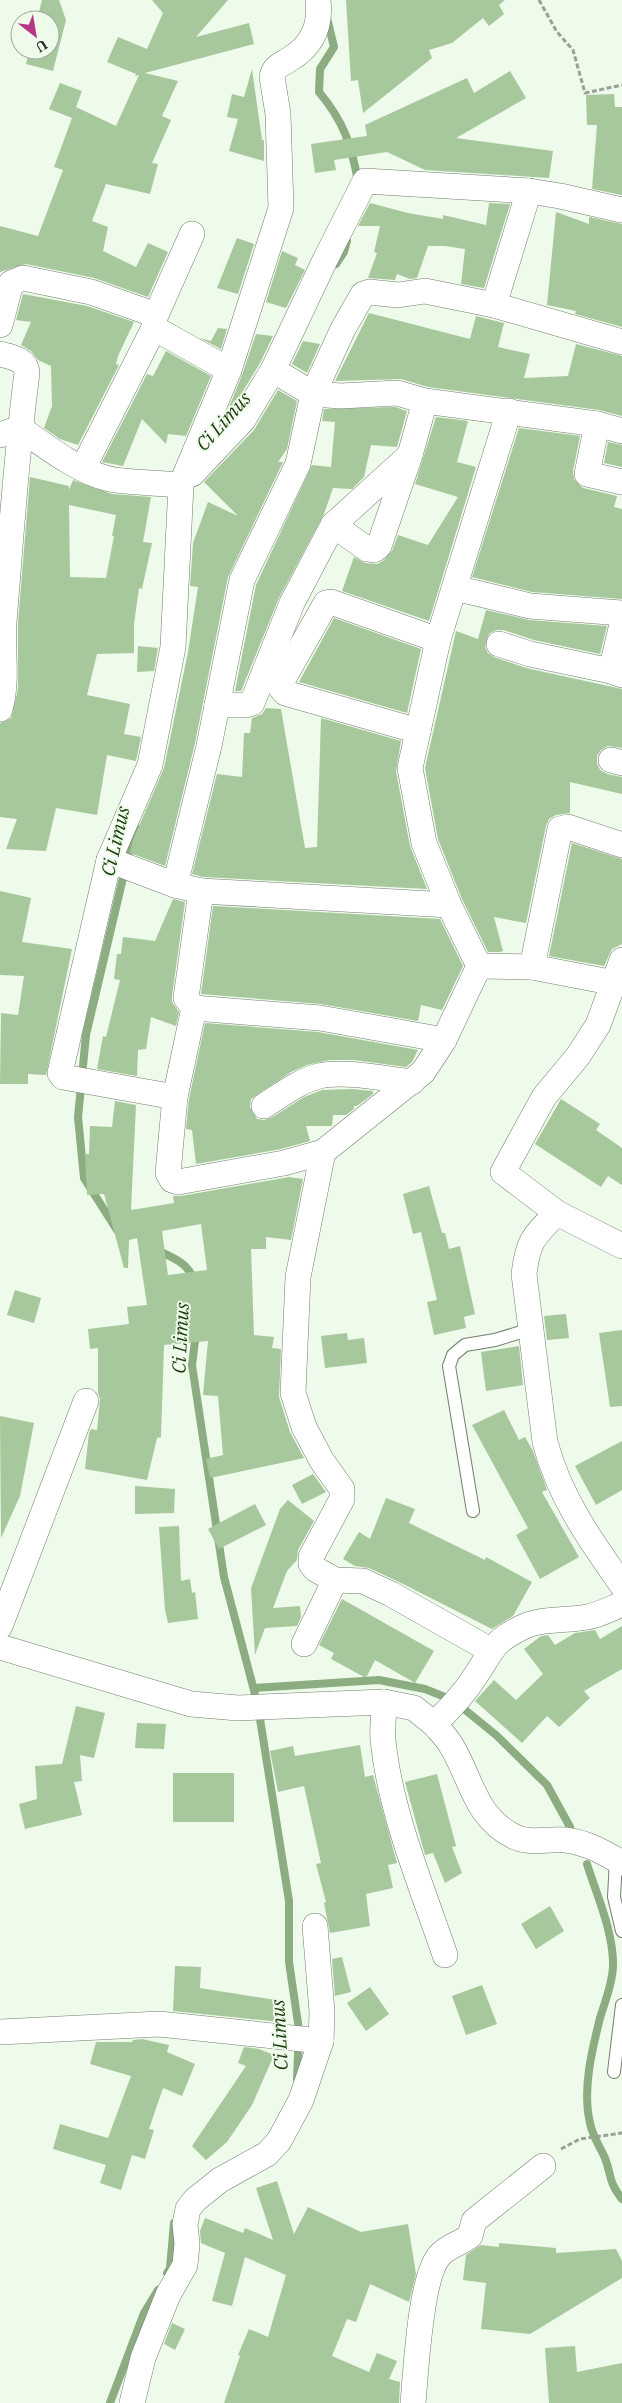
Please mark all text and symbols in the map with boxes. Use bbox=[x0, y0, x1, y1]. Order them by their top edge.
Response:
north arrow bbox=[10, 10, 60, 60]
text: U bbox=[32, 36, 51, 57]
water label: Ci Limus bbox=[190, 387, 256, 455]
water label: Ci Limus bbox=[95, 804, 135, 878]
water label: Ci Limus bbox=[166, 1302, 194, 1374]
water label: Ci Limus bbox=[265, 1999, 293, 2071]

